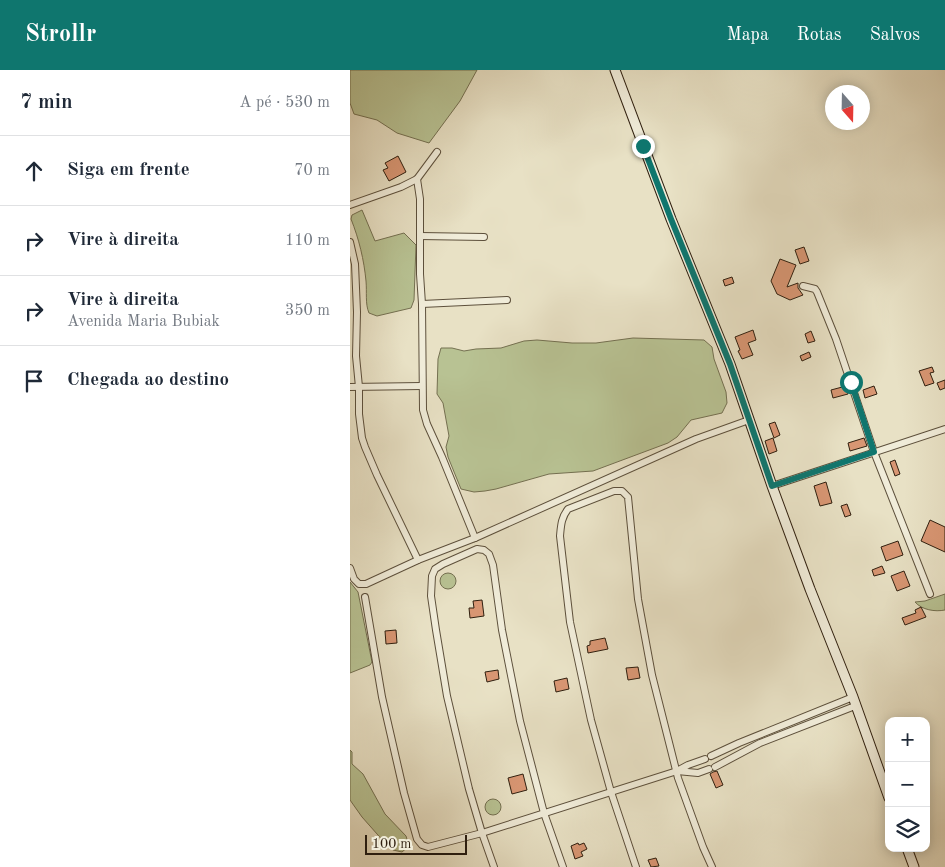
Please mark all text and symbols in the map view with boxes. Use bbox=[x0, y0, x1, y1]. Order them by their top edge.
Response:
text: Strollr bbox=[25, 23, 96, 47]
text: Mapa bbox=[727, 26, 769, 44]
text: Rotas bbox=[797, 26, 842, 44]
text: Salvos bbox=[870, 26, 920, 44]
north arrow bbox=[825, 85, 870, 130]
text: 7 min bbox=[20, 92, 73, 113]
text: A pé · 530 m bbox=[239, 95, 330, 111]
route end bbox=[632, 135, 655, 158]
icon: ahead bbox=[20, 157, 48, 185]
text: Siga em frente bbox=[67, 161, 190, 180]
text: 70 m bbox=[294, 163, 330, 179]
icon: right bbox=[20, 227, 48, 255]
text: Vire à direita bbox=[67, 231, 179, 250]
text: 110 m bbox=[285, 233, 330, 249]
text: Vire à direita bbox=[67, 291, 179, 310]
icon: right bbox=[20, 297, 48, 325]
text: 350 m bbox=[285, 303, 330, 319]
text: Avenida Maria Bubiak bbox=[67, 314, 220, 330]
icon: arrive bbox=[20, 367, 48, 395]
text: Chegada ao destino bbox=[67, 371, 229, 390]
route start bbox=[840, 371, 863, 394]
map controls bbox=[885, 717, 930, 852]
button: + bbox=[885, 717, 930, 762]
button: − bbox=[885, 762, 930, 807]
button: layers bbox=[885, 807, 930, 852]
scale bar bbox=[365, 832, 468, 855]
text: 100 m bbox=[372, 837, 411, 851]

